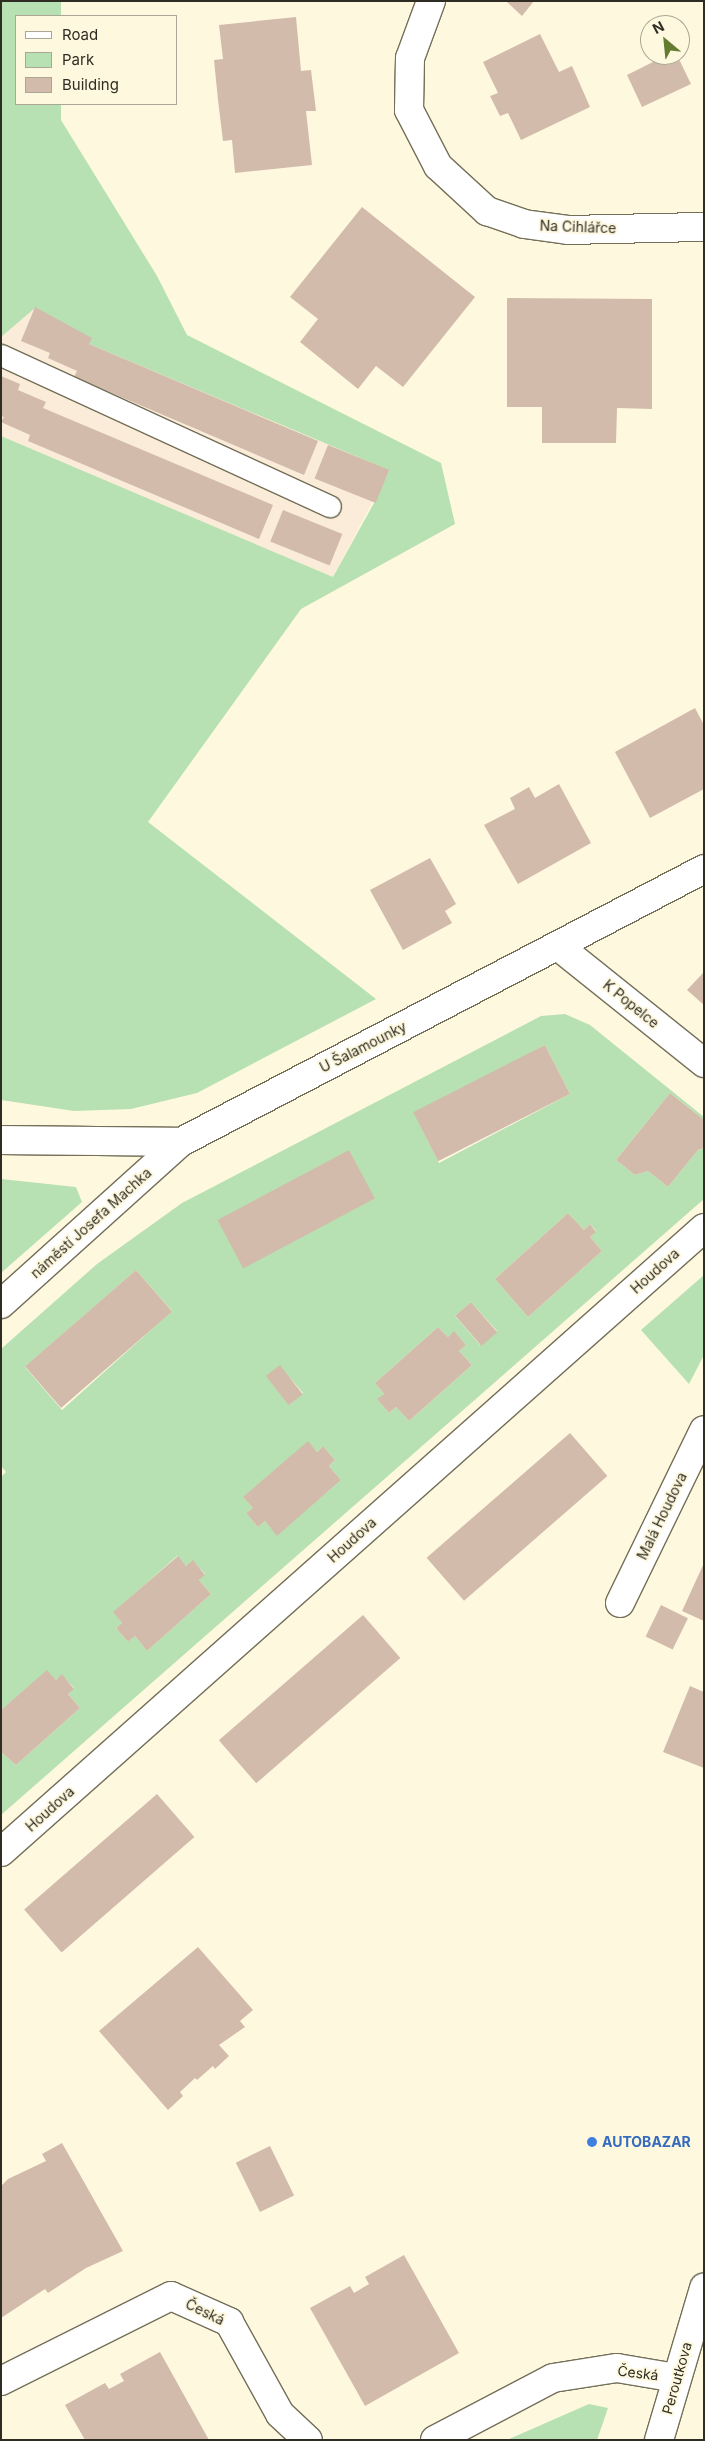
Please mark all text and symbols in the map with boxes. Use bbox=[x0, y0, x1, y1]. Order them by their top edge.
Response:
legend bbox=[15, 15, 178, 105]
north arrow bbox=[640, 15, 690, 65]
text: N bbox=[649, 17, 667, 37]
text: Road bbox=[62, 25, 98, 44]
text: Park bbox=[62, 50, 94, 69]
text: Building bbox=[62, 75, 119, 94]
street label: Na Cihlářce bbox=[539, 217, 617, 237]
street label: K Popelce bbox=[600, 976, 662, 1032]
street label: U Šalamounky bbox=[317, 1018, 409, 1076]
street label: náměstí Josefa Machka bbox=[27, 1164, 155, 1282]
street label: Houdova bbox=[627, 1245, 683, 1297]
street label: Malá Houdova bbox=[634, 1470, 690, 1562]
street label: Houdova bbox=[324, 1514, 380, 1566]
street label: Houdova bbox=[22, 1783, 78, 1835]
place label: AUTOBAZAR bbox=[602, 2134, 691, 2150]
marker: AUTOBAZAR bbox=[586, 2136, 598, 2148]
street label: Česká bbox=[183, 2295, 227, 2329]
street label: Peroutkova bbox=[659, 2340, 695, 2416]
street label: Česká bbox=[616, 2362, 660, 2384]

